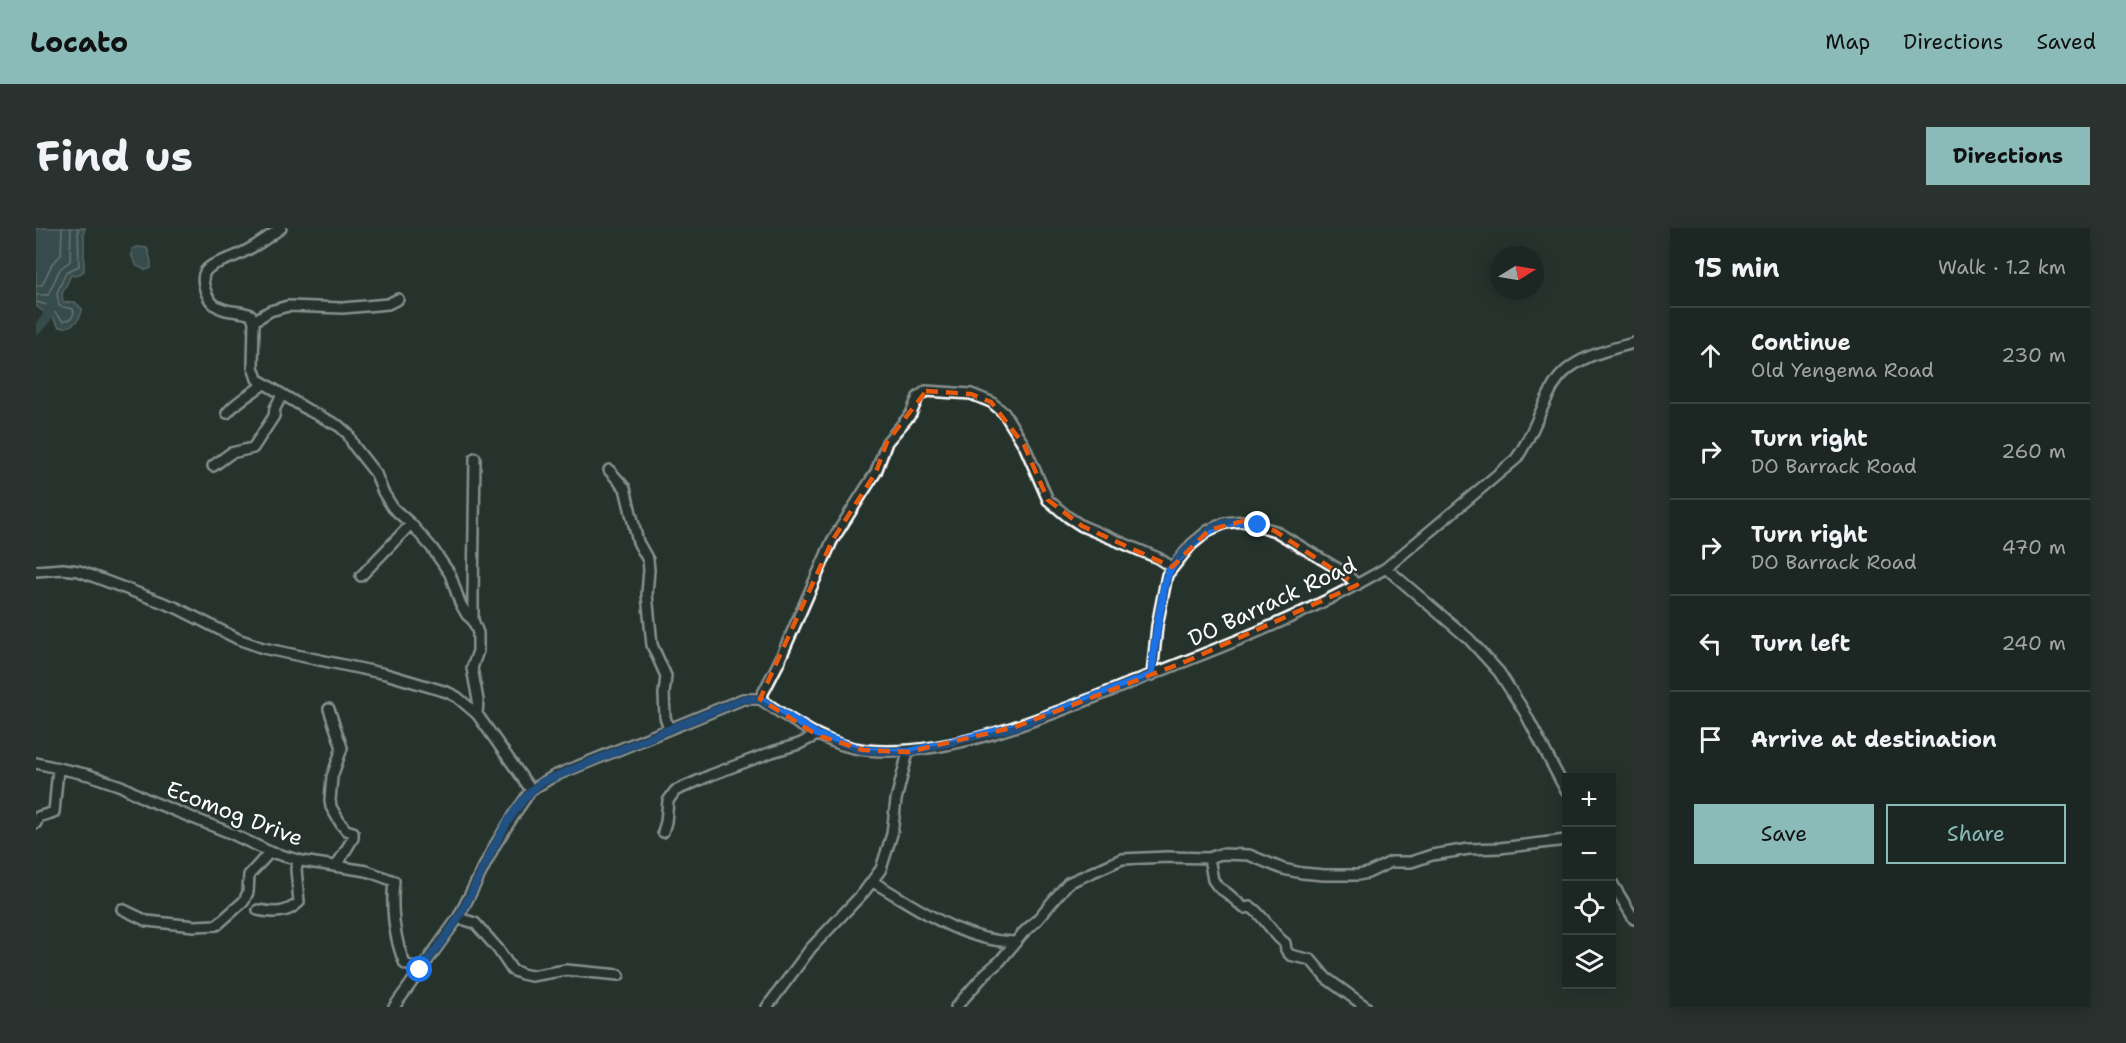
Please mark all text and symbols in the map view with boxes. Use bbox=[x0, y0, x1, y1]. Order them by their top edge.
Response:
text: Locato bbox=[30, 23, 128, 61]
text: Map bbox=[1825, 28, 1870, 56]
text: Directions bbox=[1903, 28, 2003, 56]
text: Saved bbox=[2036, 28, 2096, 56]
button: Directions bbox=[1926, 127, 2090, 185]
text: Find us bbox=[36, 128, 193, 184]
north arrow bbox=[1490, 246, 1544, 300]
text: 15 min bbox=[1694, 250, 1780, 285]
text: Walk · 1.2 km bbox=[1938, 254, 2066, 280]
text: Continue bbox=[1751, 328, 1851, 357]
icon: ahead bbox=[1694, 339, 1727, 372]
text: 230 m bbox=[2001, 342, 2066, 368]
text: Old Yengema Road bbox=[1751, 357, 1934, 383]
text: Turn right bbox=[1751, 424, 1868, 453]
icon: right bbox=[1694, 435, 1727, 468]
text: 260 m bbox=[2001, 438, 2066, 464]
text: DO Barrack Road bbox=[1751, 453, 1917, 479]
route end bbox=[1244, 511, 1270, 537]
text: Turn right bbox=[1751, 520, 1868, 549]
icon: right bbox=[1694, 531, 1727, 564]
text: 470 m bbox=[2002, 534, 2066, 560]
text: DO Barrack Road bbox=[1751, 549, 1917, 575]
street label: DO Barrack Road bbox=[1183, 550, 1361, 653]
icon: left bbox=[1694, 627, 1727, 660]
text: Turn left bbox=[1751, 629, 1850, 658]
text: 240 m bbox=[2001, 630, 2066, 656]
icon: arrive bbox=[1694, 723, 1727, 756]
text: Arrive at destination bbox=[1751, 725, 1997, 754]
map controls bbox=[1562, 773, 1616, 989]
button: + bbox=[1562, 773, 1616, 827]
street label: Ecomog Drive bbox=[162, 774, 307, 853]
button: Save bbox=[1694, 804, 1874, 864]
button: Share bbox=[1886, 804, 2066, 864]
button: − bbox=[1562, 827, 1616, 881]
button: locate bbox=[1562, 881, 1616, 935]
button: layers bbox=[1562, 935, 1616, 989]
route start bbox=[406, 956, 432, 982]

